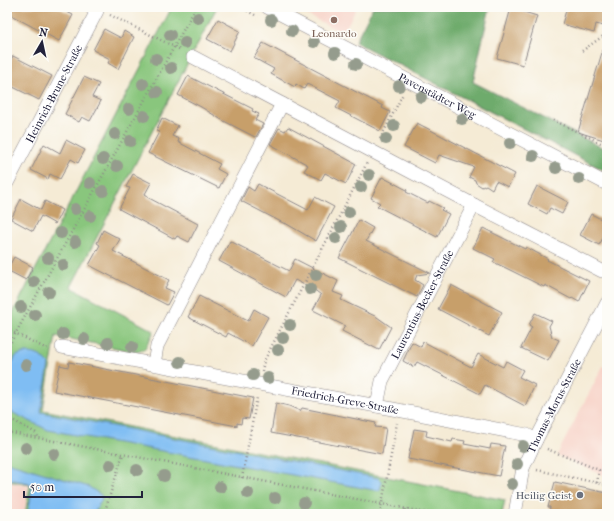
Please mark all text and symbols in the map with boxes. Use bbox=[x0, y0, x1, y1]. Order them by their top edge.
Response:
marker: Leonardo bbox=[329, 15, 339, 25]
north arrow bbox=[22, 22, 62, 62]
text: N bbox=[38, 26, 49, 40]
place label: Leonardo bbox=[311, 27, 357, 40]
street label: Heinrich-Brune-Straße bbox=[23, 42, 86, 145]
street label: Pavenstädter Weg bbox=[396, 71, 478, 122]
street label: Laurentius-Becker-Straße bbox=[389, 247, 457, 361]
street label: Thomas-Morus-Straße bbox=[525, 356, 584, 456]
street label: Friedrich-Greve-Straße bbox=[290, 384, 400, 417]
scale bar bbox=[24, 473, 142, 499]
text: 50 m bbox=[30, 480, 54, 494]
place label: Heilig Geist bbox=[516, 489, 572, 502]
marker: Heilig Geist bbox=[575, 490, 585, 500]

